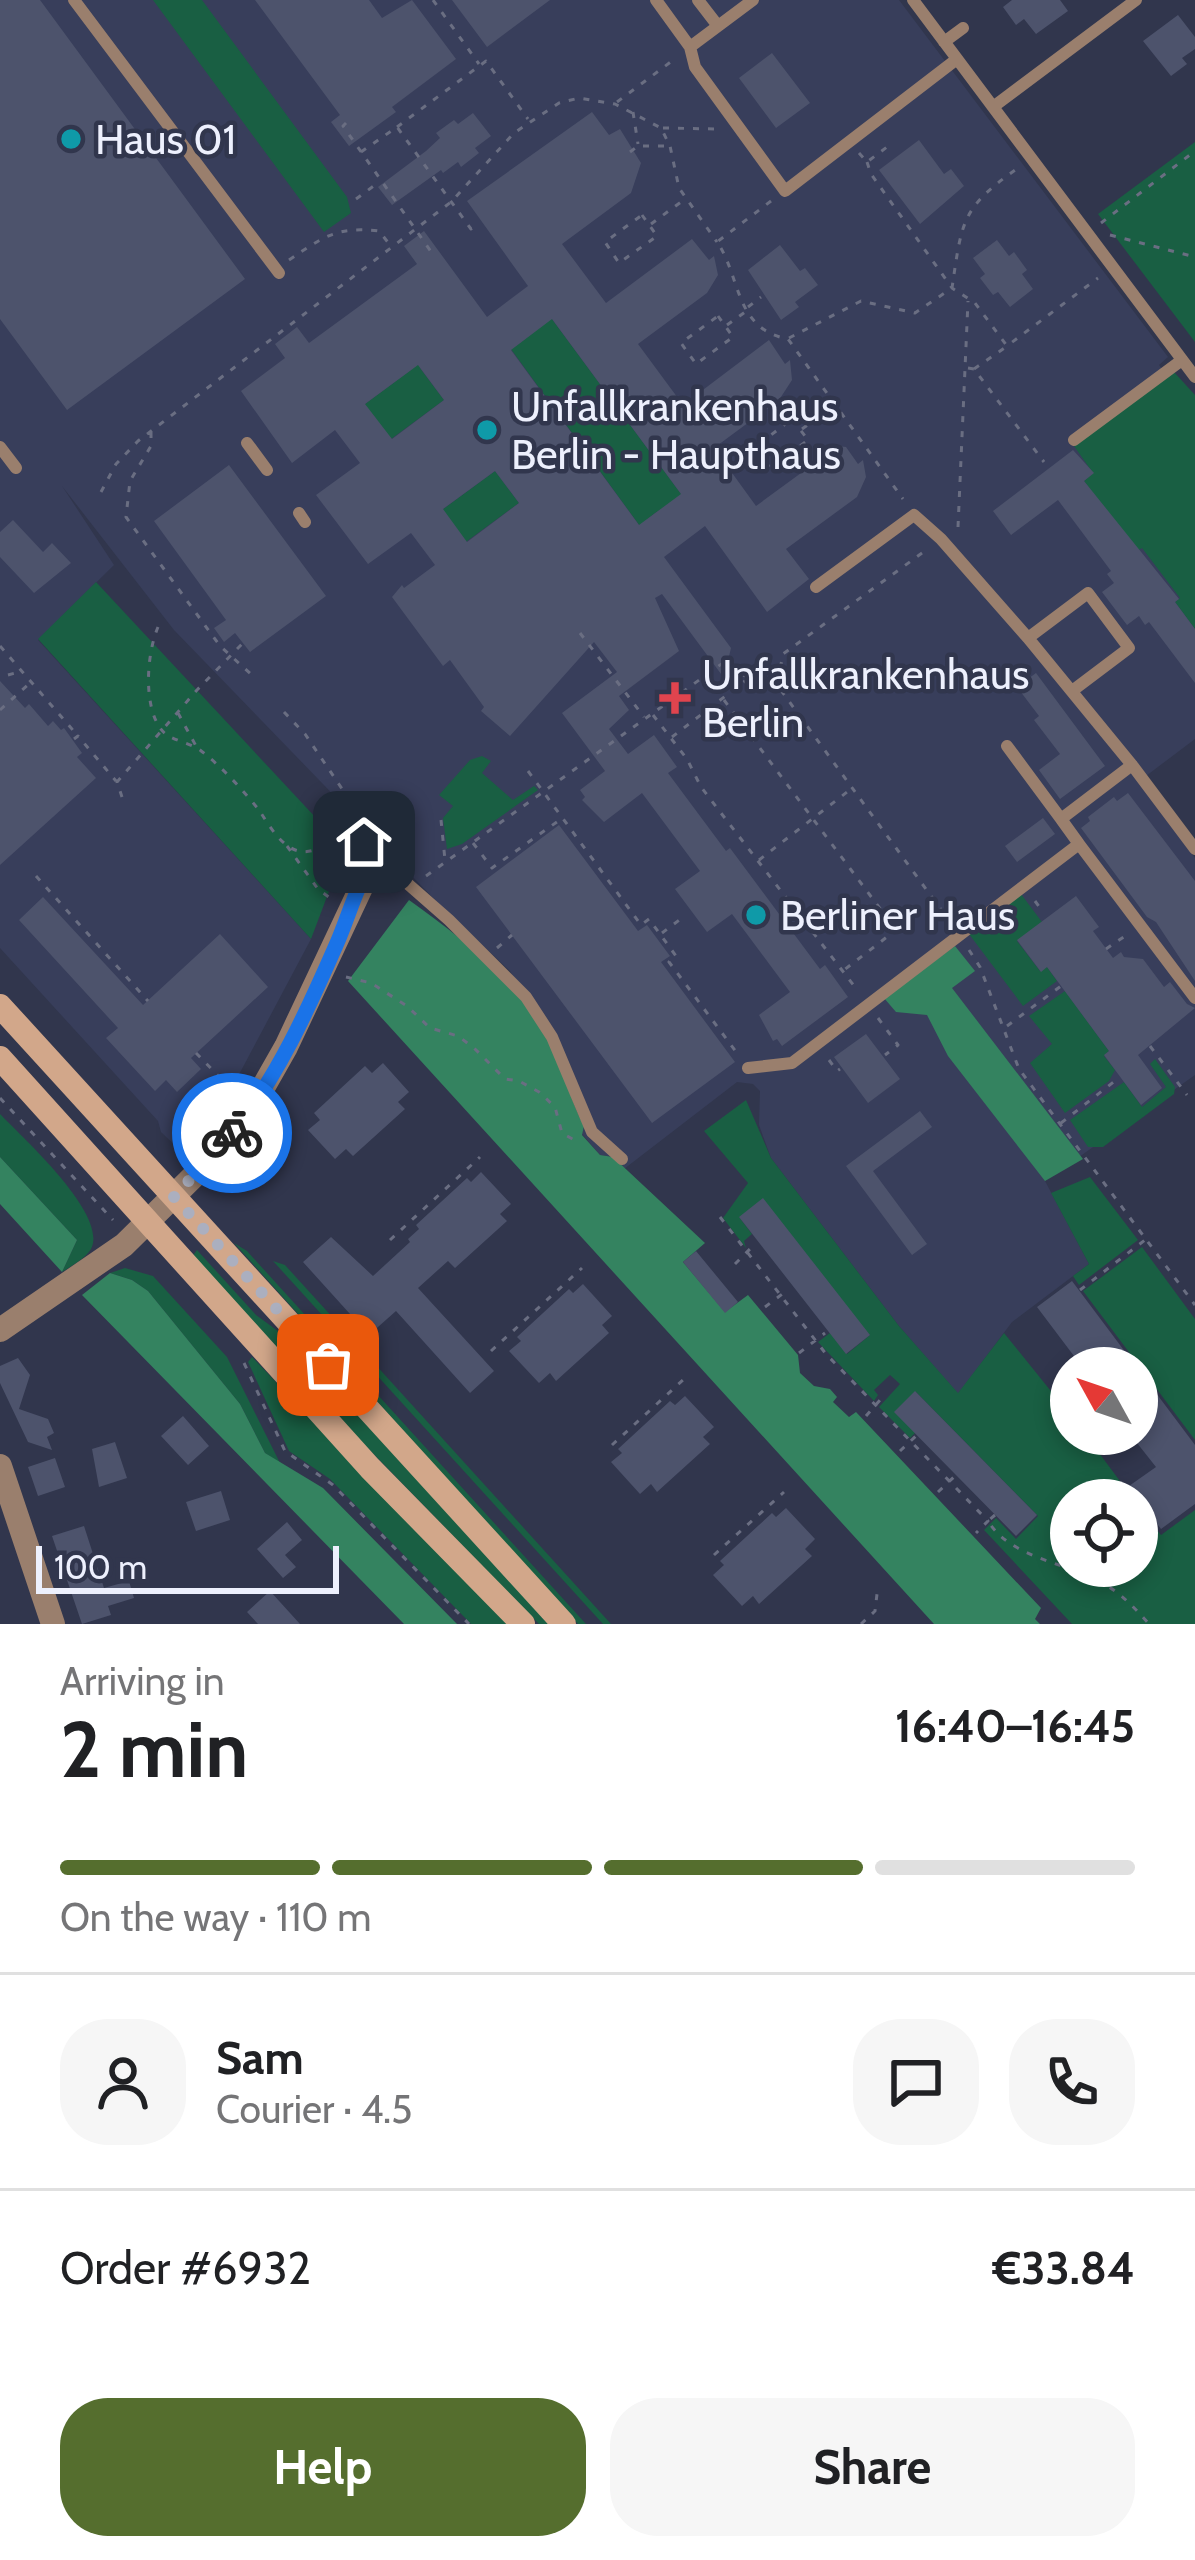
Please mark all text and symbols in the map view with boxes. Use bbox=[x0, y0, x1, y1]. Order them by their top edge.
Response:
place label: Haus 01 bbox=[95, 113, 236, 165]
marker: Haus 01 bbox=[58, 126, 84, 152]
place label: Unfallkrankenhaus Berlin - Haupthaus bbox=[511, 380, 841, 480]
marker: Unfallkrankenhaus Berlin - Haupthaus bbox=[474, 417, 500, 443]
place label: Unfallkrankenhaus Berlin bbox=[702, 648, 1029, 748]
marker: Unfallkrankenhaus Berlin bbox=[659, 682, 691, 714]
pin bbox=[313, 791, 415, 893]
icon: home bbox=[331, 809, 397, 875]
place label: Berliner Haus bbox=[780, 889, 1015, 941]
marker: Berliner Haus bbox=[743, 902, 769, 928]
courier bbox=[172, 1073, 292, 1193]
icon: bike bbox=[199, 1100, 265, 1166]
pin bbox=[277, 1314, 379, 1416]
icon: bag bbox=[295, 1332, 361, 1398]
north arrow bbox=[1050, 1347, 1158, 1455]
map controls bbox=[1050, 1347, 1158, 1587]
button: locate bbox=[1050, 1479, 1158, 1587]
scale bar bbox=[36, 1540, 339, 1593]
text: 100 m bbox=[54, 1547, 147, 1587]
text: Arriving in bbox=[60, 1657, 224, 1705]
text: 16:40–16:45 bbox=[895, 1699, 1135, 1753]
text: 2 min bbox=[60, 1702, 248, 1797]
text: On the way · 110 m bbox=[60, 1893, 372, 1941]
button: person bbox=[60, 2019, 186, 2145]
button: chat bbox=[853, 2019, 979, 2145]
button: phone bbox=[1009, 2019, 1135, 2145]
text: Sam bbox=[216, 2031, 304, 2085]
text: Courier · 4.5 bbox=[216, 2085, 412, 2133]
text: Order #6932 bbox=[60, 2241, 311, 2295]
text: €33.84 bbox=[993, 2241, 1135, 2295]
button: Help bbox=[60, 2398, 586, 2536]
button: Share bbox=[610, 2398, 1135, 2536]

